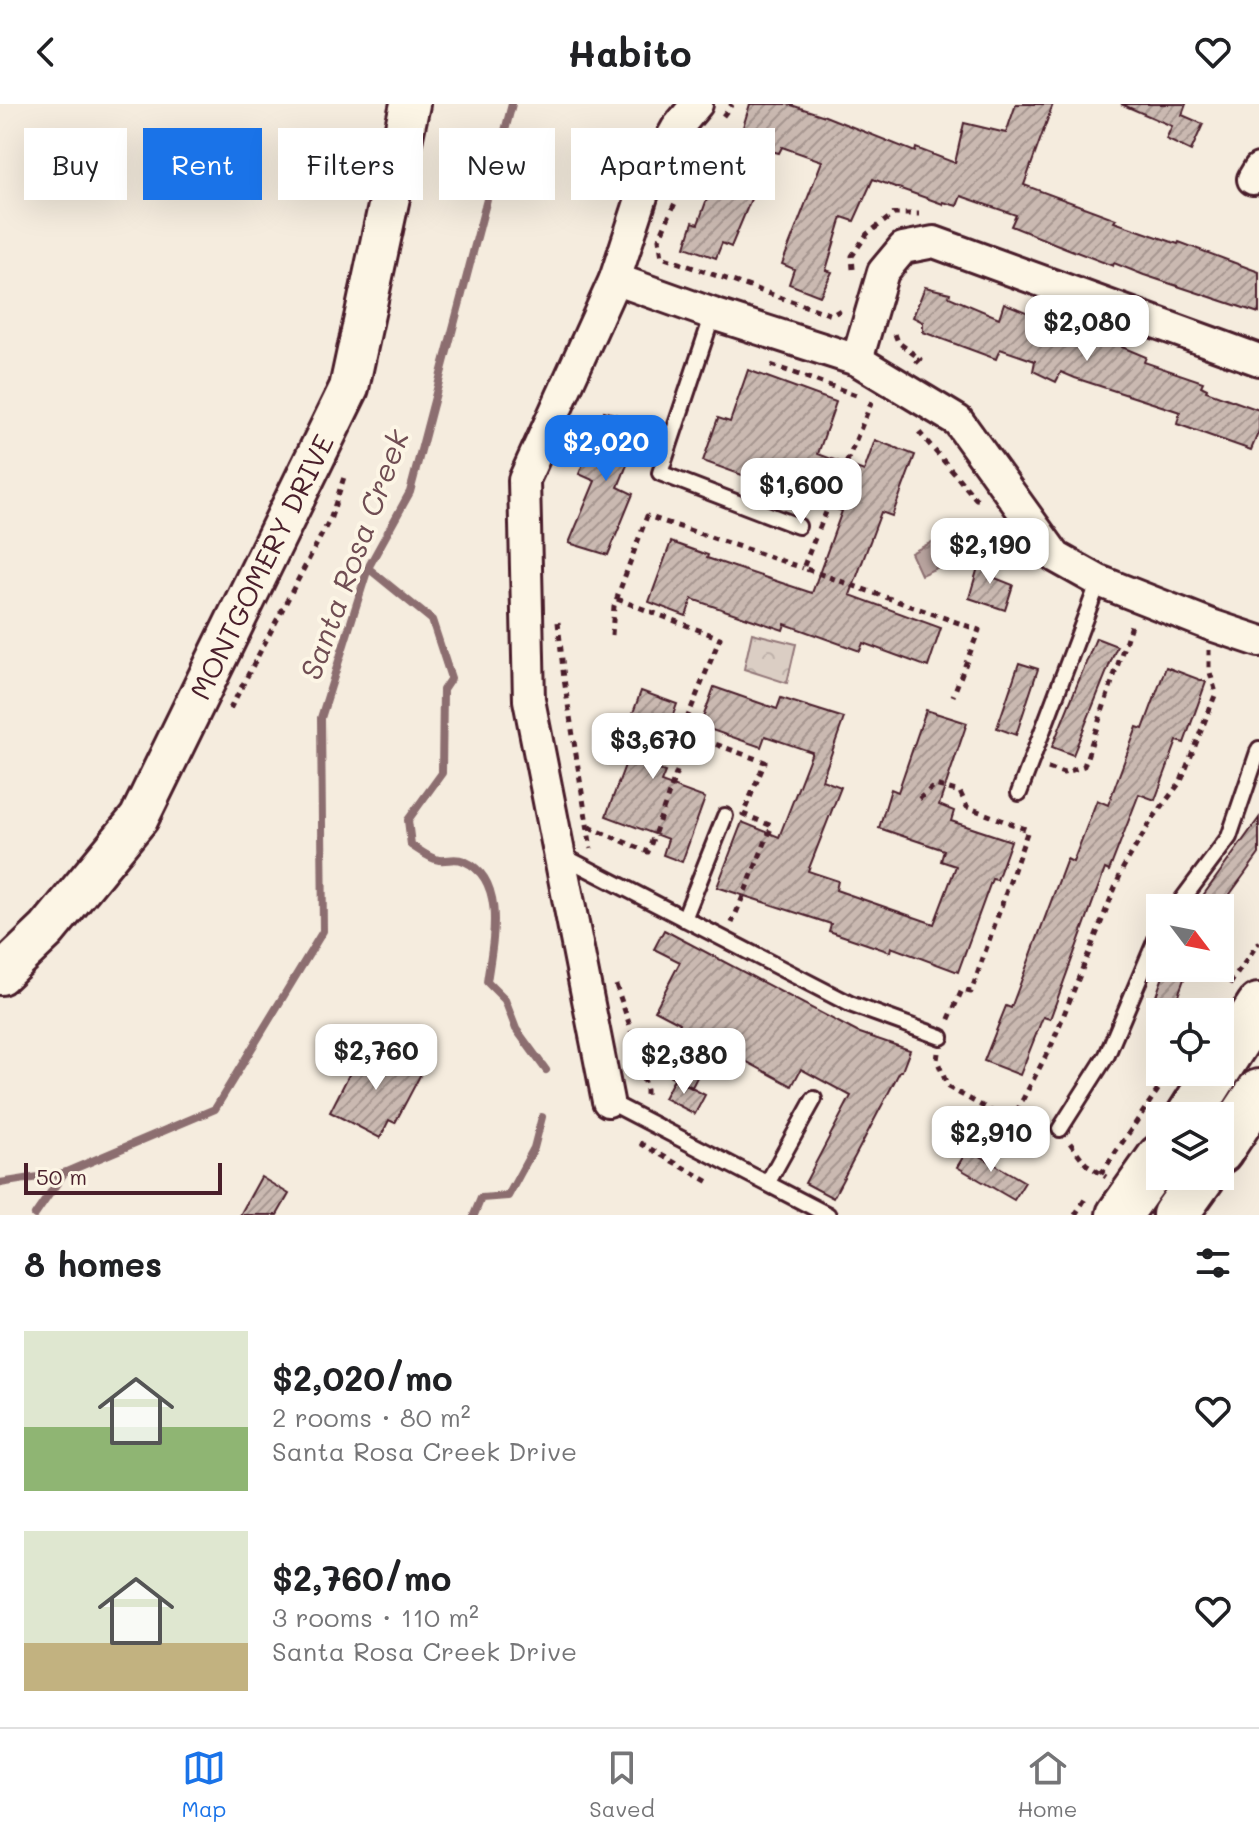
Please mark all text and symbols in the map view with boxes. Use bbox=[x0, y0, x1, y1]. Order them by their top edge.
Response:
text: Habito bbox=[568, 29, 691, 76]
icon: back bbox=[24, 30, 68, 74]
icon: heart bbox=[1191, 30, 1235, 74]
chip: Buy bbox=[24, 128, 127, 200]
chip: Rent bbox=[143, 128, 262, 200]
chip: Filters bbox=[278, 128, 423, 200]
chip: New bbox=[439, 128, 555, 200]
chip: Apartment bbox=[571, 128, 775, 200]
pin: $2,080 bbox=[1022, 295, 1152, 363]
text: $2,080 bbox=[1043, 304, 1131, 338]
pin: $2,020 bbox=[541, 415, 671, 483]
water label: Santa Rosa Creek bbox=[289, 423, 417, 685]
text: $2,020 bbox=[563, 424, 649, 458]
street label: MONTGOMERY DRIVE bbox=[181, 428, 341, 705]
pin: $1,600 bbox=[736, 458, 866, 526]
text: $1,600 bbox=[759, 467, 843, 501]
pin: $2,190 bbox=[925, 518, 1055, 586]
text: $2,190 bbox=[949, 527, 1031, 561]
pin: $3,670 bbox=[588, 713, 718, 781]
text: $3,670 bbox=[610, 722, 696, 756]
north arrow bbox=[1146, 894, 1234, 982]
map controls bbox=[1146, 894, 1234, 1190]
button: locate bbox=[1146, 998, 1234, 1086]
pin: $2,760 bbox=[311, 1024, 441, 1092]
pin: $2,380 bbox=[619, 1028, 749, 1096]
text: $2,760 bbox=[333, 1033, 419, 1067]
text: $2,380 bbox=[640, 1037, 728, 1071]
button: layers bbox=[1146, 1102, 1234, 1190]
pin: $2,910 bbox=[926, 1106, 1056, 1174]
text: $2,910 bbox=[950, 1115, 1032, 1149]
scale bar bbox=[24, 1159, 222, 1195]
text: 50 m bbox=[36, 1162, 87, 1191]
text: 8 homes bbox=[24, 1241, 162, 1286]
icon: filters bbox=[1191, 1241, 1235, 1285]
text: $2,020/mo bbox=[272, 1355, 453, 1400]
icon: home bbox=[88, 1363, 184, 1459]
icon: heart bbox=[1191, 1389, 1235, 1433]
text: 2 rooms · 80 m² bbox=[272, 1400, 471, 1434]
text: Santa Rosa Creek Drive bbox=[272, 1434, 577, 1468]
text: $2,760/mo bbox=[272, 1555, 451, 1600]
icon: home bbox=[88, 1563, 184, 1659]
icon: heart bbox=[1191, 1589, 1235, 1633]
text: 3 rooms · 110 m² bbox=[272, 1600, 479, 1634]
text: Santa Rosa Creek Drive bbox=[272, 1634, 577, 1668]
tab: Map bbox=[181, 1746, 226, 1823]
tab: Saved bbox=[589, 1746, 655, 1823]
tab: Home bbox=[1018, 1746, 1077, 1823]

